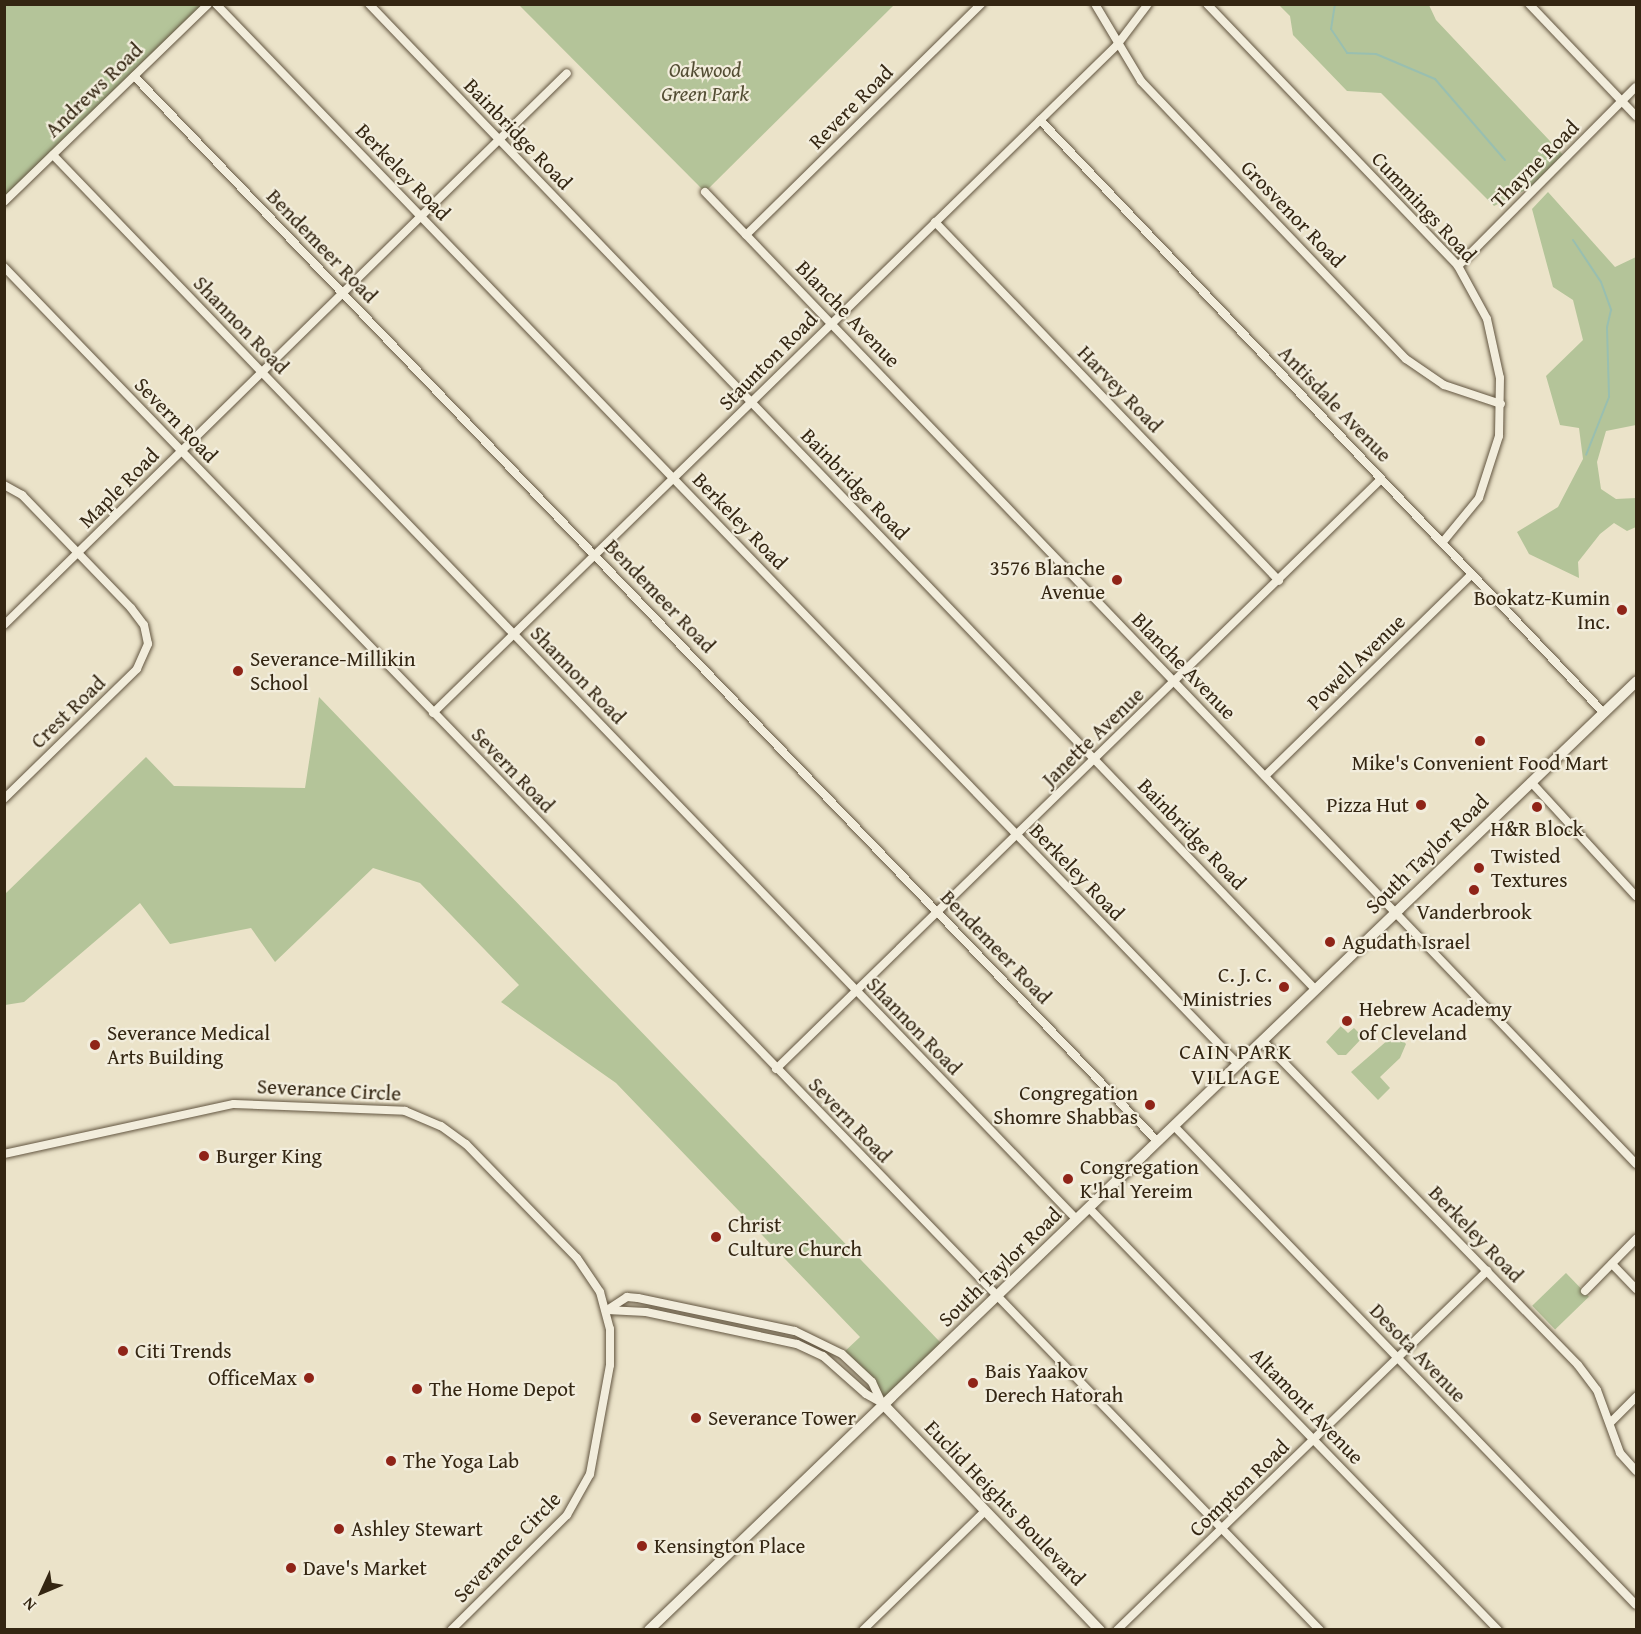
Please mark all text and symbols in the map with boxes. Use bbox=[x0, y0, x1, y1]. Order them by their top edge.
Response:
street label: Andrews Road bbox=[40, 37, 148, 143]
park label: Oakwood Green Park bbox=[661, 57, 749, 107]
street label: Revere Road bbox=[804, 60, 898, 154]
street label: Bainbridge Road bbox=[459, 73, 577, 195]
street label: Thayne Road bbox=[1486, 115, 1584, 213]
street label: Berkeley Road bbox=[350, 118, 456, 226]
street label: Cummings Road bbox=[1366, 146, 1482, 268]
street label: Grosvenor Road bbox=[1236, 155, 1350, 273]
street label: Bendemeer Road bbox=[261, 184, 383, 308]
street label: Blanche Avenue bbox=[791, 255, 905, 373]
street label: Shannon Road bbox=[188, 271, 294, 379]
street label: Staunton Road bbox=[713, 306, 823, 416]
street label: Harvey Road bbox=[1072, 340, 1168, 438]
street label: Antisdale Avenue bbox=[1273, 341, 1397, 467]
street label: Severn Road bbox=[129, 372, 223, 468]
street label: Bainbridge Road bbox=[796, 423, 914, 545]
street label: Maple Road bbox=[74, 443, 164, 533]
street label: Berkeley Road bbox=[687, 467, 793, 575]
street label: Bendemeer Road bbox=[599, 534, 721, 658]
place label: 3576 Blanche Avenue bbox=[990, 555, 1105, 605]
marker: 3576 Blanche Avenue bbox=[1110, 573, 1124, 587]
place label: Bookatz-Kumin Inc. bbox=[1474, 585, 1610, 635]
marker: Bookatz-Kumin Inc. bbox=[1615, 603, 1629, 617]
street label: Blanche Avenue bbox=[1127, 607, 1241, 725]
street label: Powell Avenue bbox=[1302, 609, 1410, 715]
street label: Shannon Road bbox=[525, 621, 631, 729]
place label: Severance-Millikin School bbox=[250, 646, 416, 696]
marker: Severance-Millikin School bbox=[231, 664, 245, 678]
street label: Crest Road bbox=[25, 670, 111, 754]
street label: Janette Avenue bbox=[1037, 682, 1149, 792]
street label: Severn Road bbox=[466, 722, 560, 818]
marker: Mike's Convenient Food Mart bbox=[1473, 734, 1487, 748]
place label: Mike's Convenient Food Mart bbox=[1352, 750, 1608, 776]
street label: Bainbridge Road bbox=[1133, 773, 1251, 895]
street label: South Taylor Road bbox=[1360, 789, 1494, 919]
place label: Pizza Hut bbox=[1326, 792, 1409, 818]
marker: Pizza Hut bbox=[1414, 798, 1428, 812]
marker: H&R Block bbox=[1530, 800, 1544, 814]
place label: H&R Block bbox=[1490, 816, 1584, 842]
street label: Berkeley Road bbox=[1024, 818, 1130, 926]
place label: Twisted Textures bbox=[1491, 843, 1567, 893]
marker: Twisted Textures bbox=[1472, 861, 1486, 875]
marker: Vanderbrook bbox=[1467, 883, 1481, 897]
street label: Bendemeer Road bbox=[935, 885, 1057, 1009]
place label: Vanderbrook bbox=[1416, 899, 1532, 925]
place label: Agudath Israel bbox=[1342, 929, 1470, 955]
marker: Agudath Israel bbox=[1323, 935, 1337, 949]
place label: C. J. C. Ministries bbox=[1183, 962, 1272, 1012]
street label: Shannon Road bbox=[861, 972, 967, 1080]
marker: C. J. C. Ministries bbox=[1277, 980, 1291, 994]
place label: Hebrew Academy of Cleveland bbox=[1359, 996, 1512, 1046]
marker: Hebrew Academy of Cleveland bbox=[1340, 1014, 1354, 1028]
place label: Severance Medical Arts Building bbox=[107, 1020, 270, 1070]
marker: Severance Medical Arts Building bbox=[88, 1038, 102, 1052]
district label: CAIN PARK VILLAGE bbox=[1179, 1038, 1293, 1090]
street label: Severn Road bbox=[803, 1072, 897, 1168]
street label: Severance Circle bbox=[256, 1074, 402, 1106]
place label: Congregation Shomre Shabbas bbox=[993, 1080, 1138, 1130]
marker: Congregation Shomre Shabbas bbox=[1143, 1098, 1157, 1112]
place label: Burger King bbox=[216, 1143, 322, 1169]
marker: Burger King bbox=[197, 1149, 211, 1163]
place label: Congregation K'hal Yereim bbox=[1080, 1154, 1199, 1204]
marker: Congregation K'hal Yereim bbox=[1061, 1172, 1075, 1186]
street label: Berkeley Road bbox=[1423, 1180, 1529, 1288]
street label: South Taylor Road bbox=[933, 1202, 1067, 1332]
place label: Christ Culture Church bbox=[728, 1212, 862, 1262]
marker: Christ Culture Church bbox=[709, 1230, 723, 1244]
street label: Desota Avenue bbox=[1364, 1298, 1472, 1408]
place label: Citi Trends bbox=[135, 1338, 232, 1364]
street label: Altamont Avenue bbox=[1245, 1343, 1369, 1469]
marker: Citi Trends bbox=[116, 1344, 130, 1358]
place label: Bais Yaakov Derech Hatorah bbox=[985, 1358, 1123, 1408]
place label: OfficeMax bbox=[208, 1365, 297, 1391]
marker: OfficeMax bbox=[302, 1371, 316, 1385]
place label: The Home Depot bbox=[429, 1376, 575, 1402]
marker: Bais Yaakov Derech Hatorah bbox=[966, 1376, 980, 1390]
marker: The Home Depot bbox=[410, 1382, 424, 1396]
place label: Severance Tower bbox=[708, 1405, 856, 1431]
marker: Severance Tower bbox=[689, 1411, 703, 1425]
street label: Euclid Heights Boulevard bbox=[919, 1415, 1091, 1591]
street label: Compton Road bbox=[1184, 1434, 1294, 1542]
place label: The Yoga Lab bbox=[403, 1448, 519, 1474]
marker: The Yoga Lab bbox=[384, 1454, 398, 1468]
street label: Severance Circle bbox=[448, 1486, 566, 1608]
place label: Ashley Stewart bbox=[351, 1516, 483, 1542]
marker: Ashley Stewart bbox=[332, 1522, 346, 1536]
place label: Kensington Place bbox=[654, 1533, 805, 1559]
marker: Kensington Place bbox=[635, 1539, 649, 1553]
place label: Dave's Market bbox=[303, 1555, 427, 1581]
marker: Dave's Market bbox=[284, 1561, 298, 1575]
north arrow bbox=[12, 1562, 72, 1622]
text: N bbox=[17, 1592, 41, 1617]

